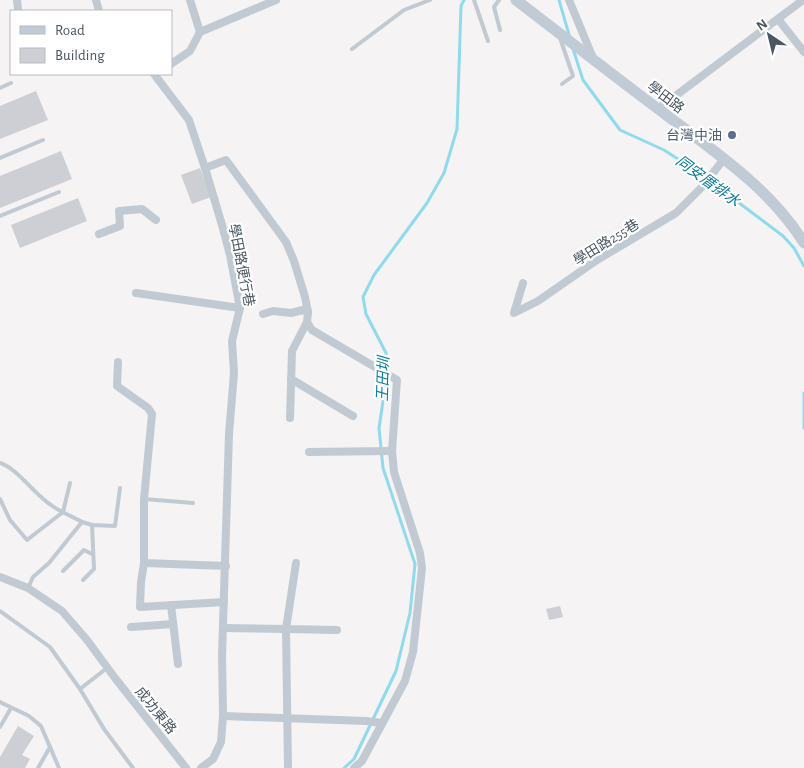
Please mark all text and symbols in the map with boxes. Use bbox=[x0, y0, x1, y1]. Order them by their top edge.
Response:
legend bbox=[10, 10, 172, 75]
north arrow bbox=[744, 10, 794, 60]
text: N bbox=[754, 17, 770, 34]
text: Road bbox=[55, 23, 85, 38]
text: Building bbox=[55, 48, 105, 63]
street label: 學田路 bbox=[644, 79, 687, 116]
place label: 台灣中油 bbox=[666, 128, 722, 143]
marker: 台灣中油 bbox=[726, 129, 738, 141]
water label: 同安厝排水 bbox=[673, 152, 744, 210]
street label: 學田路255巷 bbox=[571, 216, 642, 268]
street label: 學田路便行巷 bbox=[226, 222, 257, 308]
water label: 王田圳 bbox=[374, 354, 392, 402]
street label: 成功東路 bbox=[132, 684, 179, 737]

